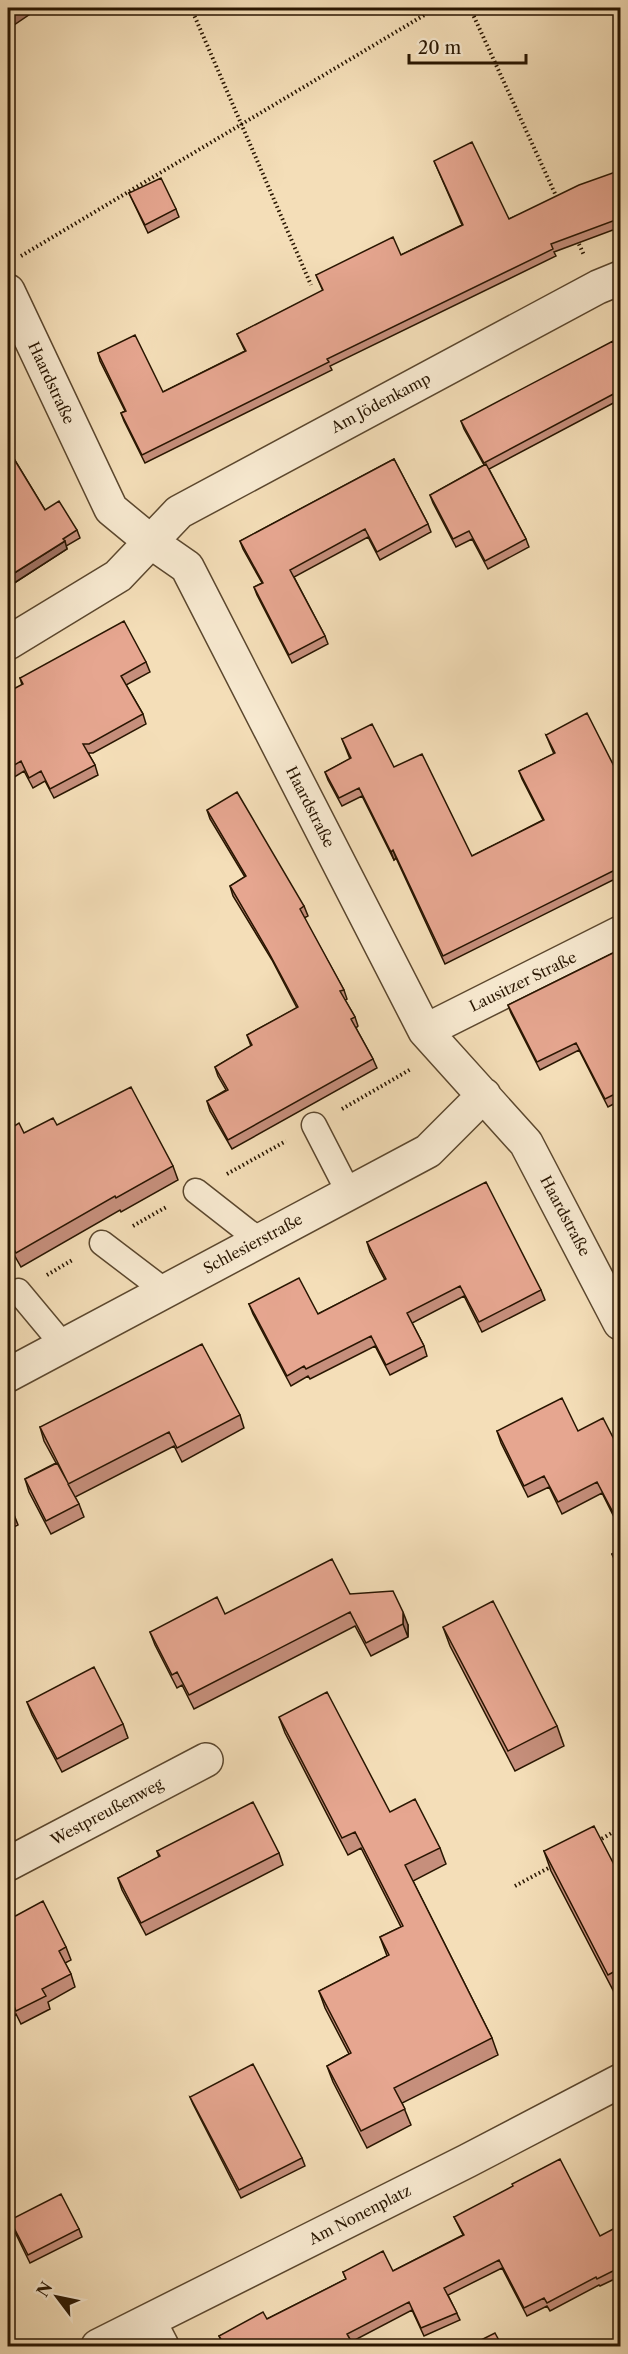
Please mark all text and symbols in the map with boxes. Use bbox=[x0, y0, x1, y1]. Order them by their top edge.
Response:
scale bar bbox=[409, 27, 526, 65]
text: 20 m bbox=[418, 37, 462, 59]
street label: Haardstraße bbox=[24, 339, 79, 427]
street label: Am Jödenkamp bbox=[327, 368, 434, 437]
street label: Haardstraße bbox=[282, 763, 339, 851]
street label: Lausitzer Straße bbox=[466, 947, 579, 1016]
street label: Haardstraße bbox=[536, 1172, 595, 1259]
street label: Schlesierstraße bbox=[200, 1209, 306, 1278]
street label: Westpreußenweg bbox=[46, 1774, 166, 1850]
street label: Am Nonenplatz bbox=[305, 2181, 414, 2249]
north arrow bbox=[27, 2267, 87, 2327]
text: N bbox=[32, 2278, 56, 2300]

